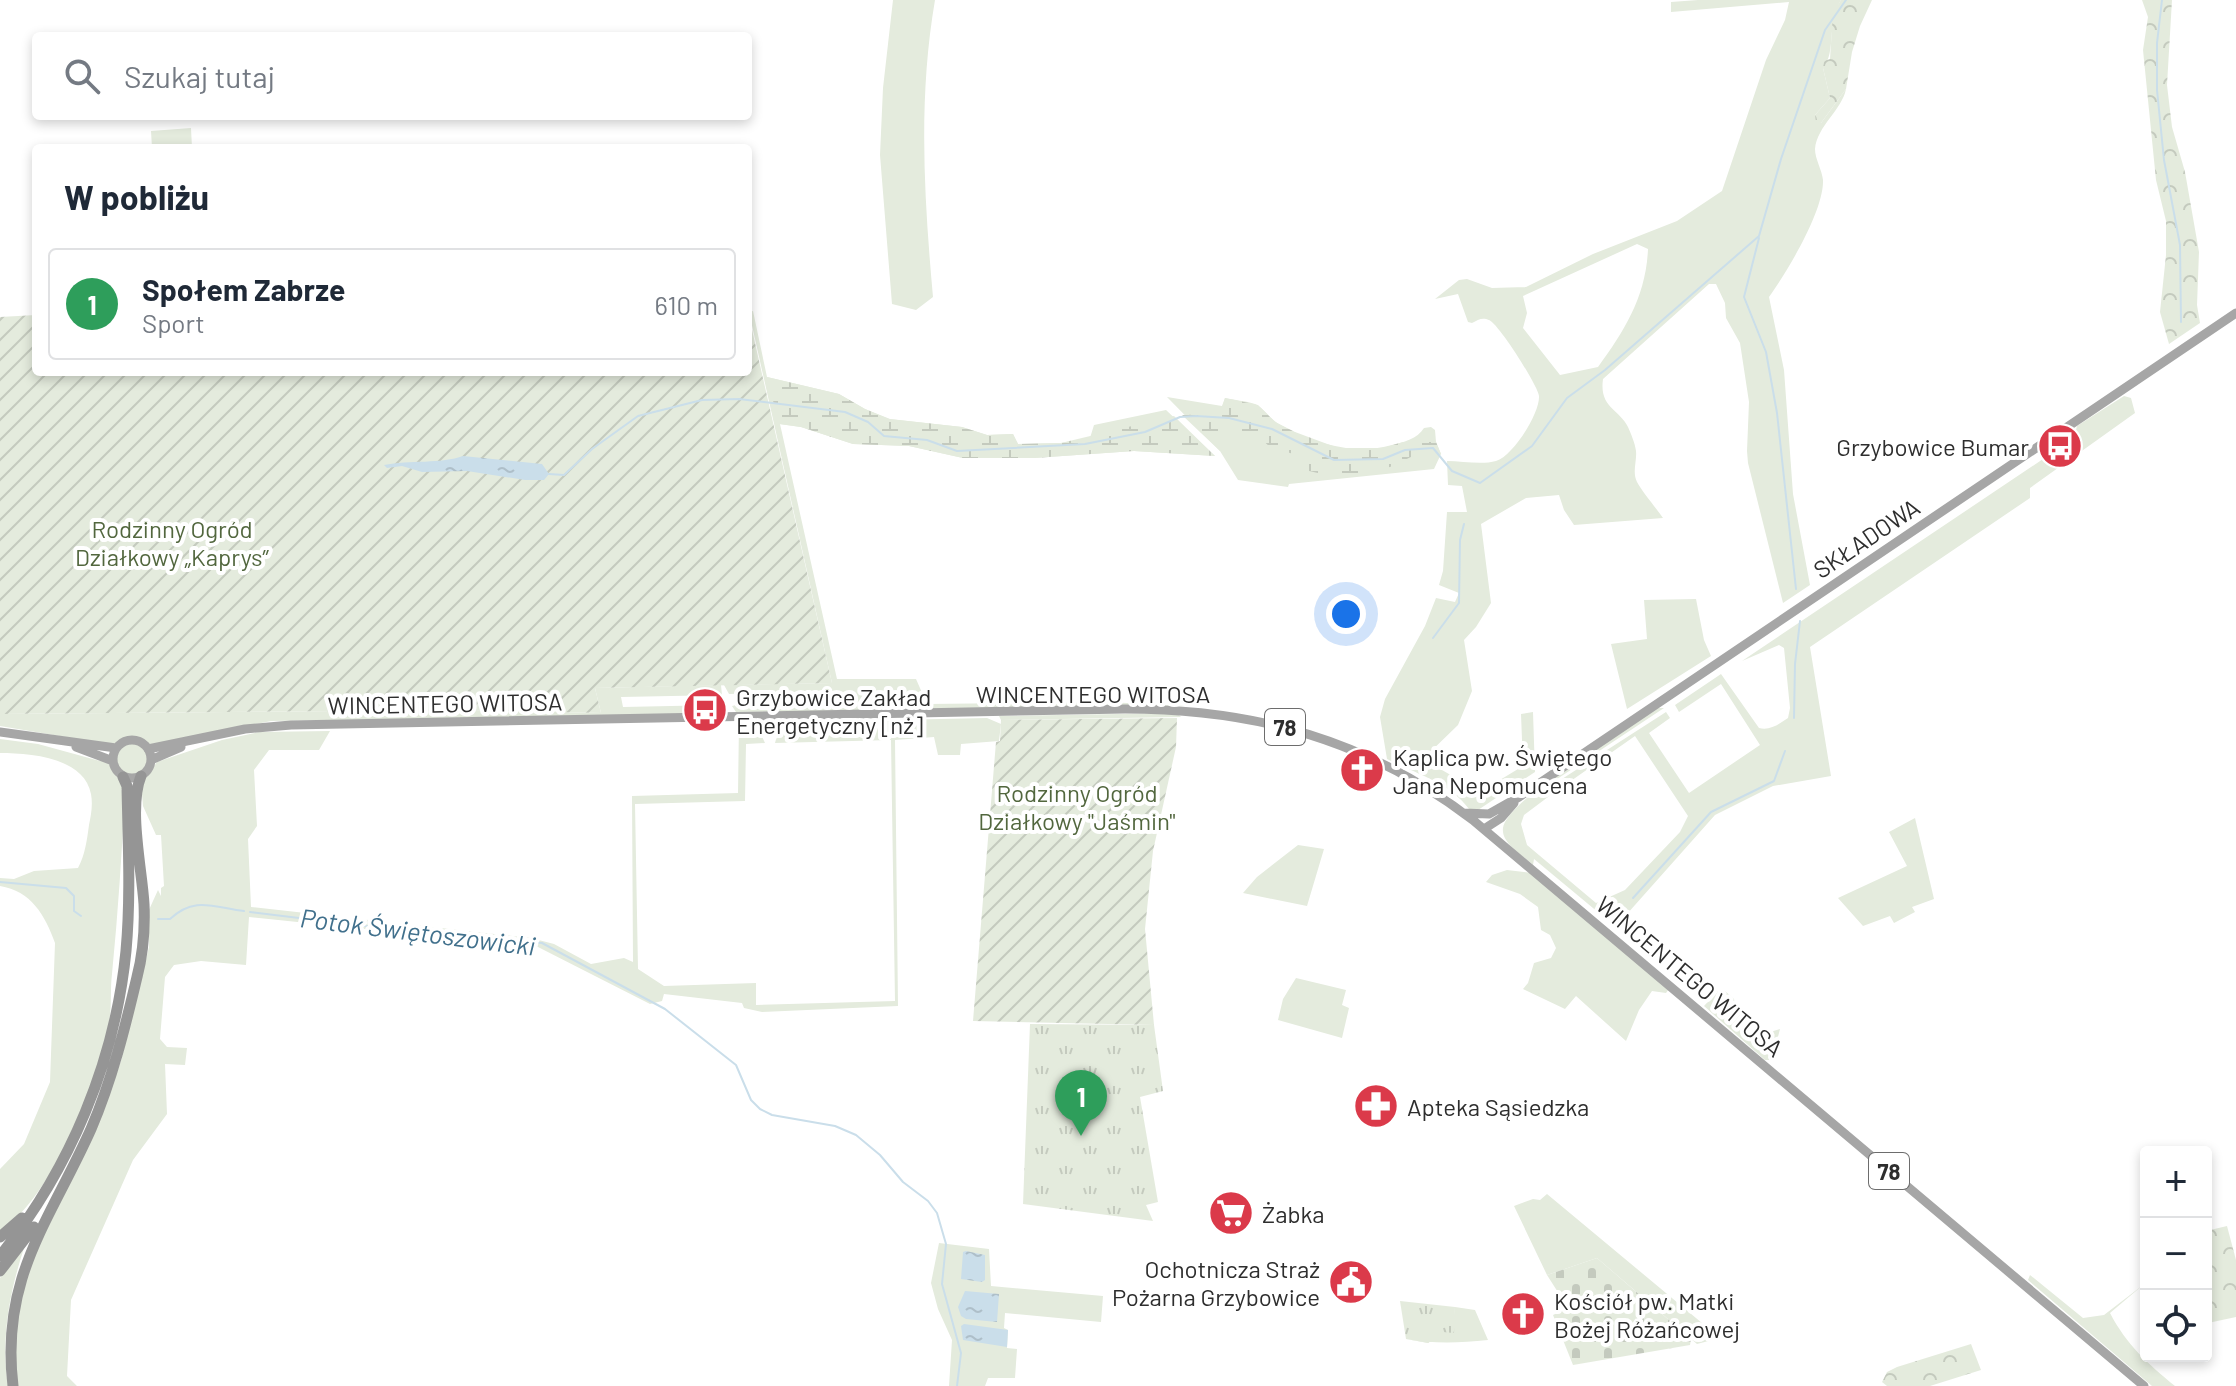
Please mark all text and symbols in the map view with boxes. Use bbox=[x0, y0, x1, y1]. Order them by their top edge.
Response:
search box bbox=[32, 32, 752, 120]
icon: search bbox=[60, 54, 104, 98]
text: Szukaj tutaj bbox=[124, 58, 275, 94]
text: W pobliżu bbox=[64, 176, 209, 217]
text: Społem Zabrze bbox=[142, 271, 345, 307]
text: 1 bbox=[87, 289, 97, 320]
text: 610 m bbox=[655, 289, 718, 320]
text: Sport bbox=[142, 307, 205, 338]
bus stop icon: Grzybowice Bumar bbox=[2036, 422, 2084, 470]
place label: Grzybowice Bumar bbox=[1836, 432, 2029, 461]
street label: SKŁADOWA bbox=[1807, 492, 1925, 584]
park label: Rodzinny Ogród Działkowy „Kaprys” bbox=[75, 514, 270, 571]
your location bbox=[1326, 594, 1366, 634]
street label: WINCENTEGO WITOSA bbox=[976, 679, 1210, 708]
place label: Grzybowice Zakład Energetyczny [nż] bbox=[736, 682, 931, 739]
street label: WINCENTEGO WITOSA bbox=[327, 686, 563, 720]
bus stop icon: Grzybowice Zakład Energetyczny [nż] bbox=[681, 686, 729, 734]
road number: 78 bbox=[1265, 709, 1305, 745]
place label: Kaplica pw. Świętego Jana Nepomucena bbox=[1393, 742, 1612, 799]
church icon: Kaplica pw. Świętego Jana Nepomucena bbox=[1338, 746, 1386, 794]
park label: Rodzinny Ogród Działkowy "Jaśmin" bbox=[978, 778, 1176, 835]
street label: WINCENTEGO WITOSA bbox=[1591, 889, 1789, 1063]
water label: Potok Świętoszowicki bbox=[299, 901, 538, 961]
pin: 1 bbox=[1055, 1070, 1107, 1136]
pharmacy icon: Apteka Sąsiedzka bbox=[1352, 1082, 1400, 1130]
place label: Apteka Sąsiedzka bbox=[1407, 1092, 1589, 1121]
map controls bbox=[2140, 1146, 2212, 1362]
button: + bbox=[2140, 1146, 2212, 1218]
road number: 78 bbox=[1869, 1153, 1909, 1189]
supermarket icon: Żabka bbox=[1207, 1189, 1255, 1237]
place label: Żabka bbox=[1262, 1199, 1325, 1228]
button: − bbox=[2140, 1218, 2212, 1290]
place label: Ochotnicza Straż Pożarna Grzybowice bbox=[1112, 1254, 1320, 1311]
public building icon: Ochotnicza Straż Pożarna Grzybowice bbox=[1327, 1258, 1375, 1306]
place label: Kościół pw. Matki Bożej Różańcowej bbox=[1554, 1286, 1740, 1343]
church icon: Kościół pw. Matki Bożej Różańcowej bbox=[1499, 1290, 1547, 1338]
button: locate bbox=[2140, 1290, 2212, 1362]

